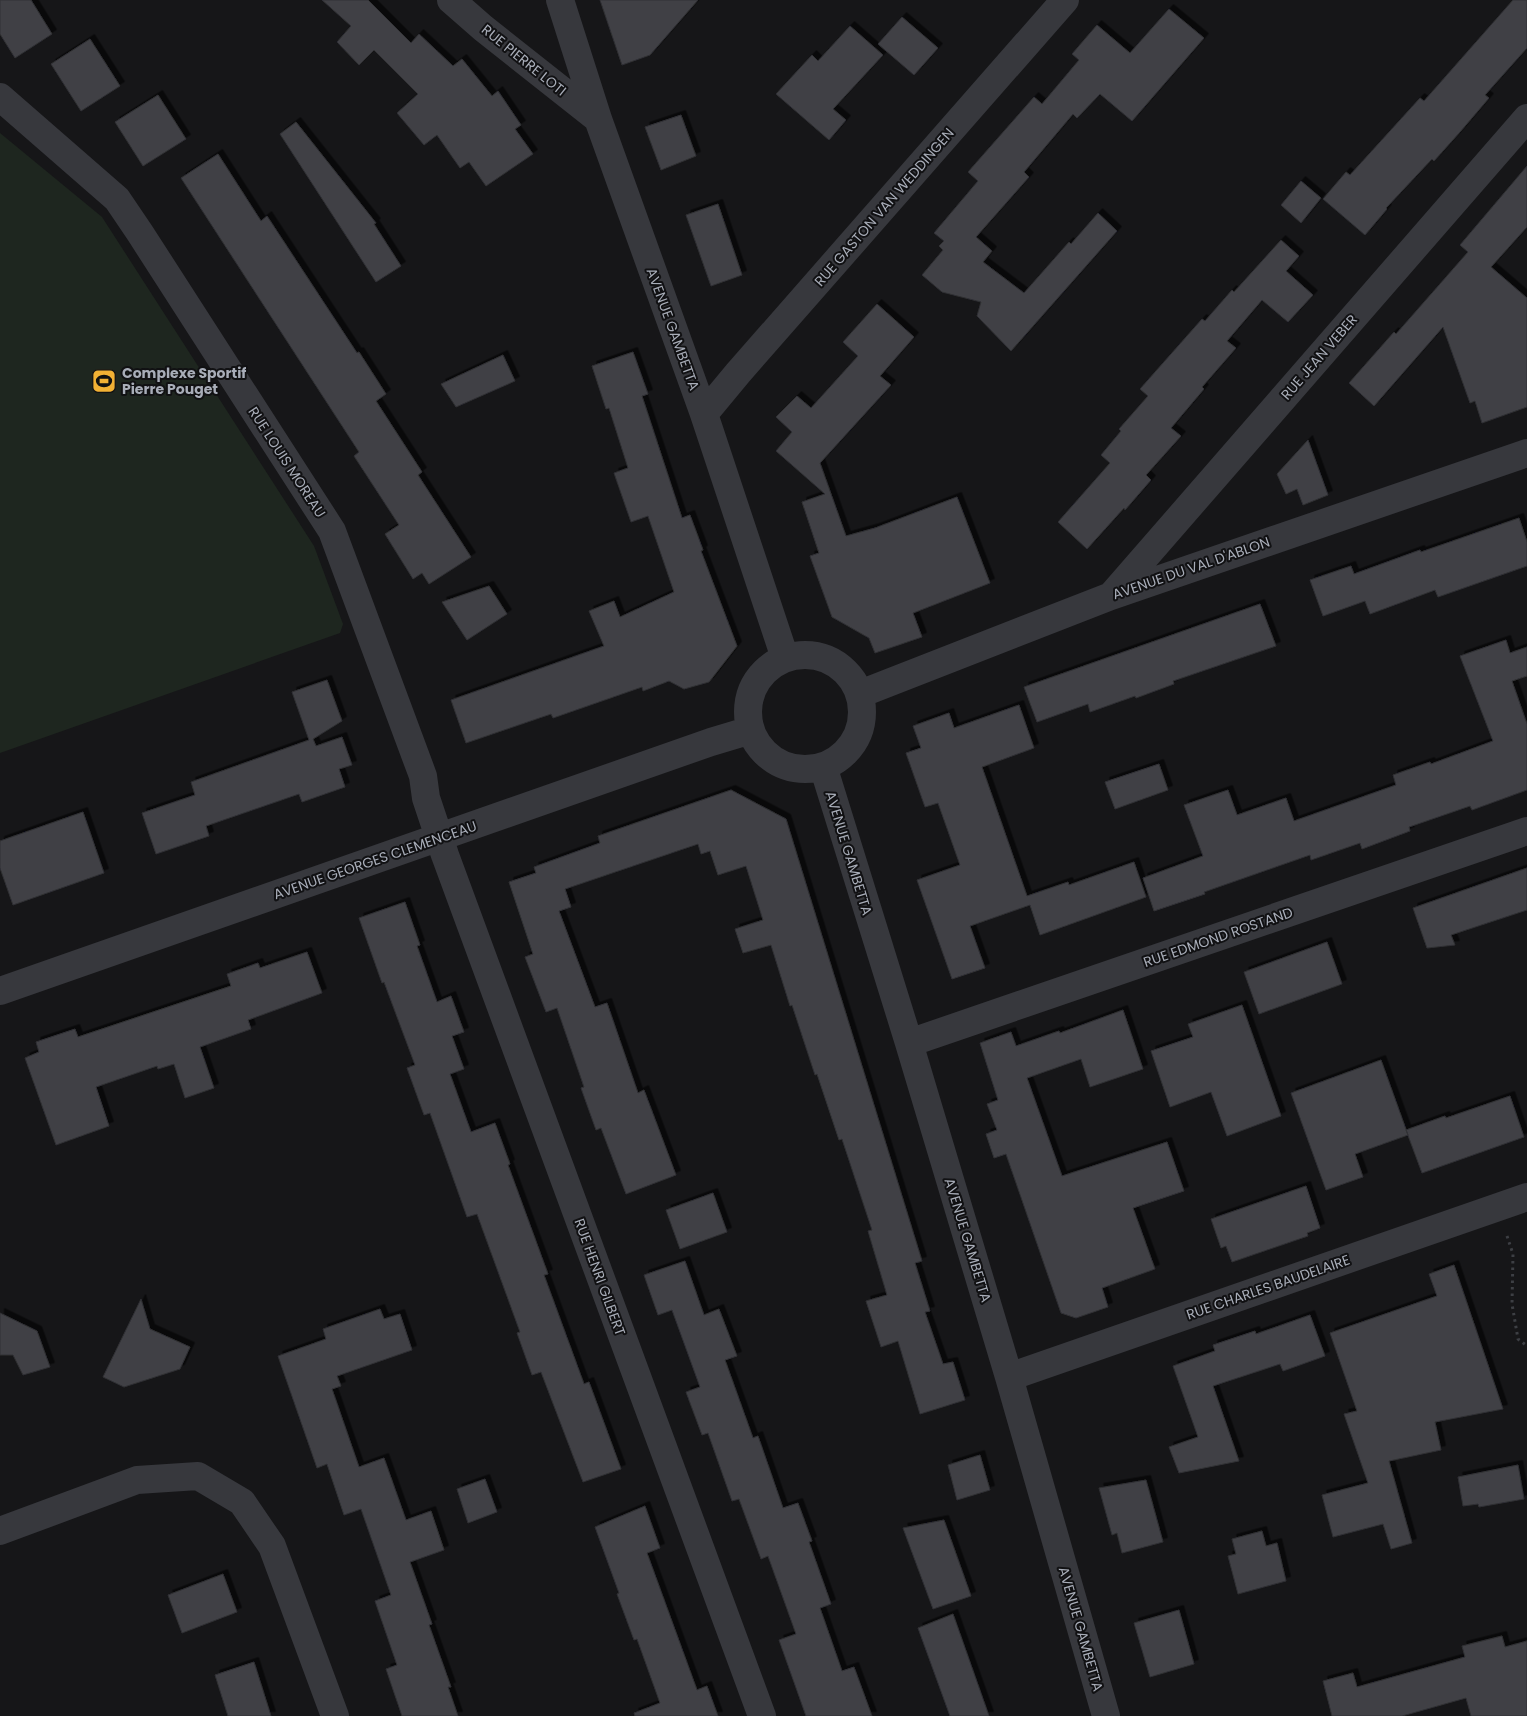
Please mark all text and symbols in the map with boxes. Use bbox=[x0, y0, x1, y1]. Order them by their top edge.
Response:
street label: RUE PIERRE LOTI bbox=[477, 20, 571, 100]
street label: RUE GASTON VAN WEDDINGEN bbox=[810, 123, 958, 291]
street label: AVENUE GAMBETTA bbox=[642, 265, 704, 393]
street label: RUE JEAN VEBER bbox=[1276, 310, 1362, 404]
place label: Complexe Sportif Pierre Pouget bbox=[122, 363, 246, 399]
sports icon: Complexe Sportif Pierre Pouget bbox=[91, 368, 117, 394]
street label: RUE LOUIS MOREAU bbox=[244, 403, 330, 521]
street label: AVENUE DU VAL D'ABLON bbox=[1110, 532, 1272, 604]
street label: AVENUE GAMBETTA bbox=[821, 788, 877, 918]
street label: AVENUE GEORGES CLEMENCEAU bbox=[271, 816, 479, 904]
street label: RUE EDMOND ROSTAND bbox=[1141, 902, 1296, 972]
street label: AVENUE GAMBETTA bbox=[940, 1175, 996, 1305]
street label: RUE HENRI GILBERT bbox=[569, 1216, 631, 1339]
street label: RUE CHARLES BAUDELAIRE bbox=[1184, 1250, 1352, 1324]
street label: AVENUE GAMBETTA bbox=[1054, 1564, 1108, 1694]

